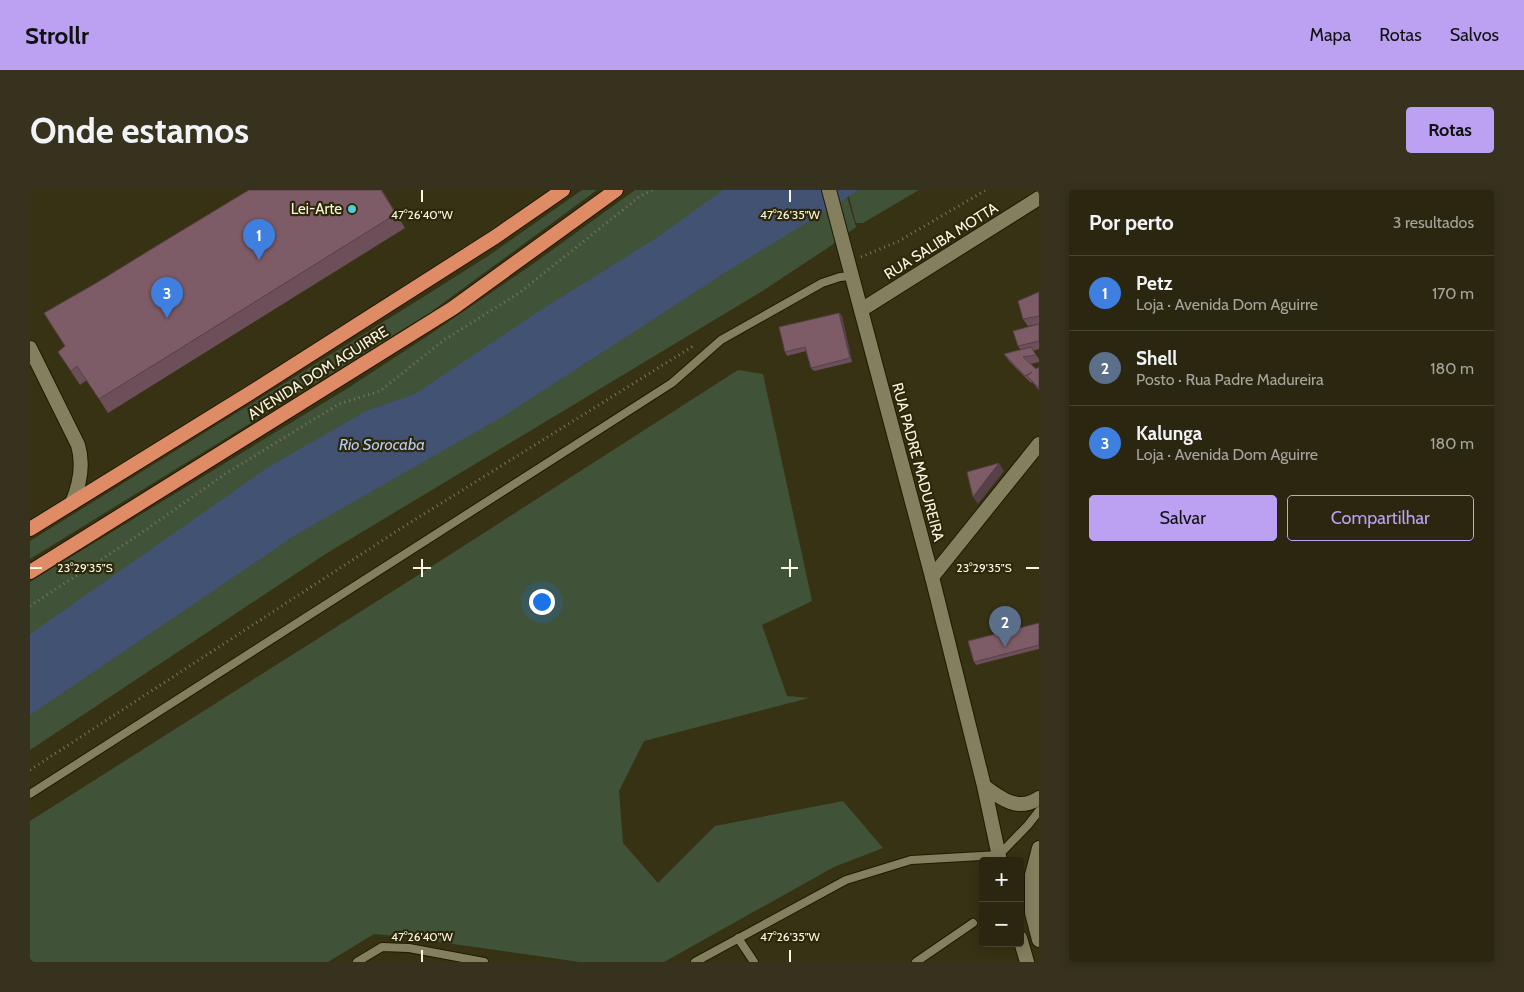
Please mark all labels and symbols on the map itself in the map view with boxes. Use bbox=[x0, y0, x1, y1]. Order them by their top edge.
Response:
street label: RUA SALIBA MOTTA bbox=[881, 198, 1002, 283]
place label: Lei-Arte bbox=[291, 200, 342, 218]
marker: Lei-Arte bbox=[346, 203, 358, 215]
text: 47°26'40"W bbox=[391, 207, 454, 222]
text: 47°26'35"W bbox=[760, 207, 821, 222]
pin: 1 bbox=[243, 219, 275, 260]
pin: 3 bbox=[151, 277, 183, 318]
street label: AVENIDA DOM AGUIRRE bbox=[245, 322, 391, 424]
street label: RUA PADRE MADUREIRA bbox=[888, 381, 948, 544]
water label: Rio Sorocaba bbox=[339, 435, 425, 454]
text: 23°29'35"S bbox=[57, 560, 113, 575]
text: 23°29'35"S bbox=[956, 560, 1012, 575]
your location bbox=[529, 589, 555, 615]
pin: 2 bbox=[989, 606, 1021, 647]
text: 47°26'40"W bbox=[391, 929, 454, 944]
text: 47°26'35"W bbox=[760, 929, 821, 944]

